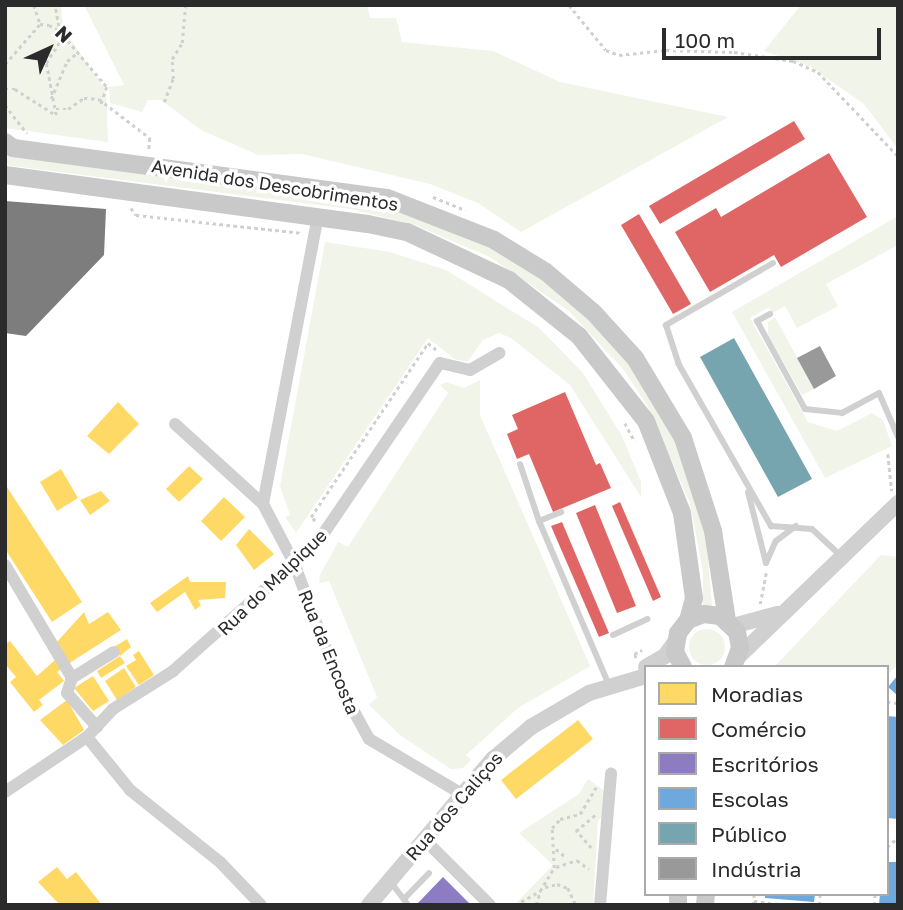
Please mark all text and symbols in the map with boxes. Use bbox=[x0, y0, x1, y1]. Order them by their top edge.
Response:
north arrow bbox=[14, 14, 84, 84]
scale bar bbox=[665, 14, 884, 58]
text: N bbox=[51, 21, 77, 47]
text: 100 m bbox=[675, 27, 735, 53]
street label: Avenida dos Descobrimentos bbox=[150, 155, 400, 215]
street label: Rua do Malpique bbox=[213, 524, 331, 640]
street label: Rua da Encosta bbox=[294, 586, 364, 718]
legend bbox=[644, 665, 889, 896]
text: Moradias bbox=[711, 681, 803, 707]
text: Comércio bbox=[711, 716, 806, 742]
street label: Rua dos Caliços bbox=[401, 747, 507, 865]
text: Escritórios bbox=[711, 751, 819, 777]
text: Escolas bbox=[711, 786, 789, 812]
text: Público bbox=[711, 821, 787, 847]
text: Indústria bbox=[711, 856, 801, 882]

